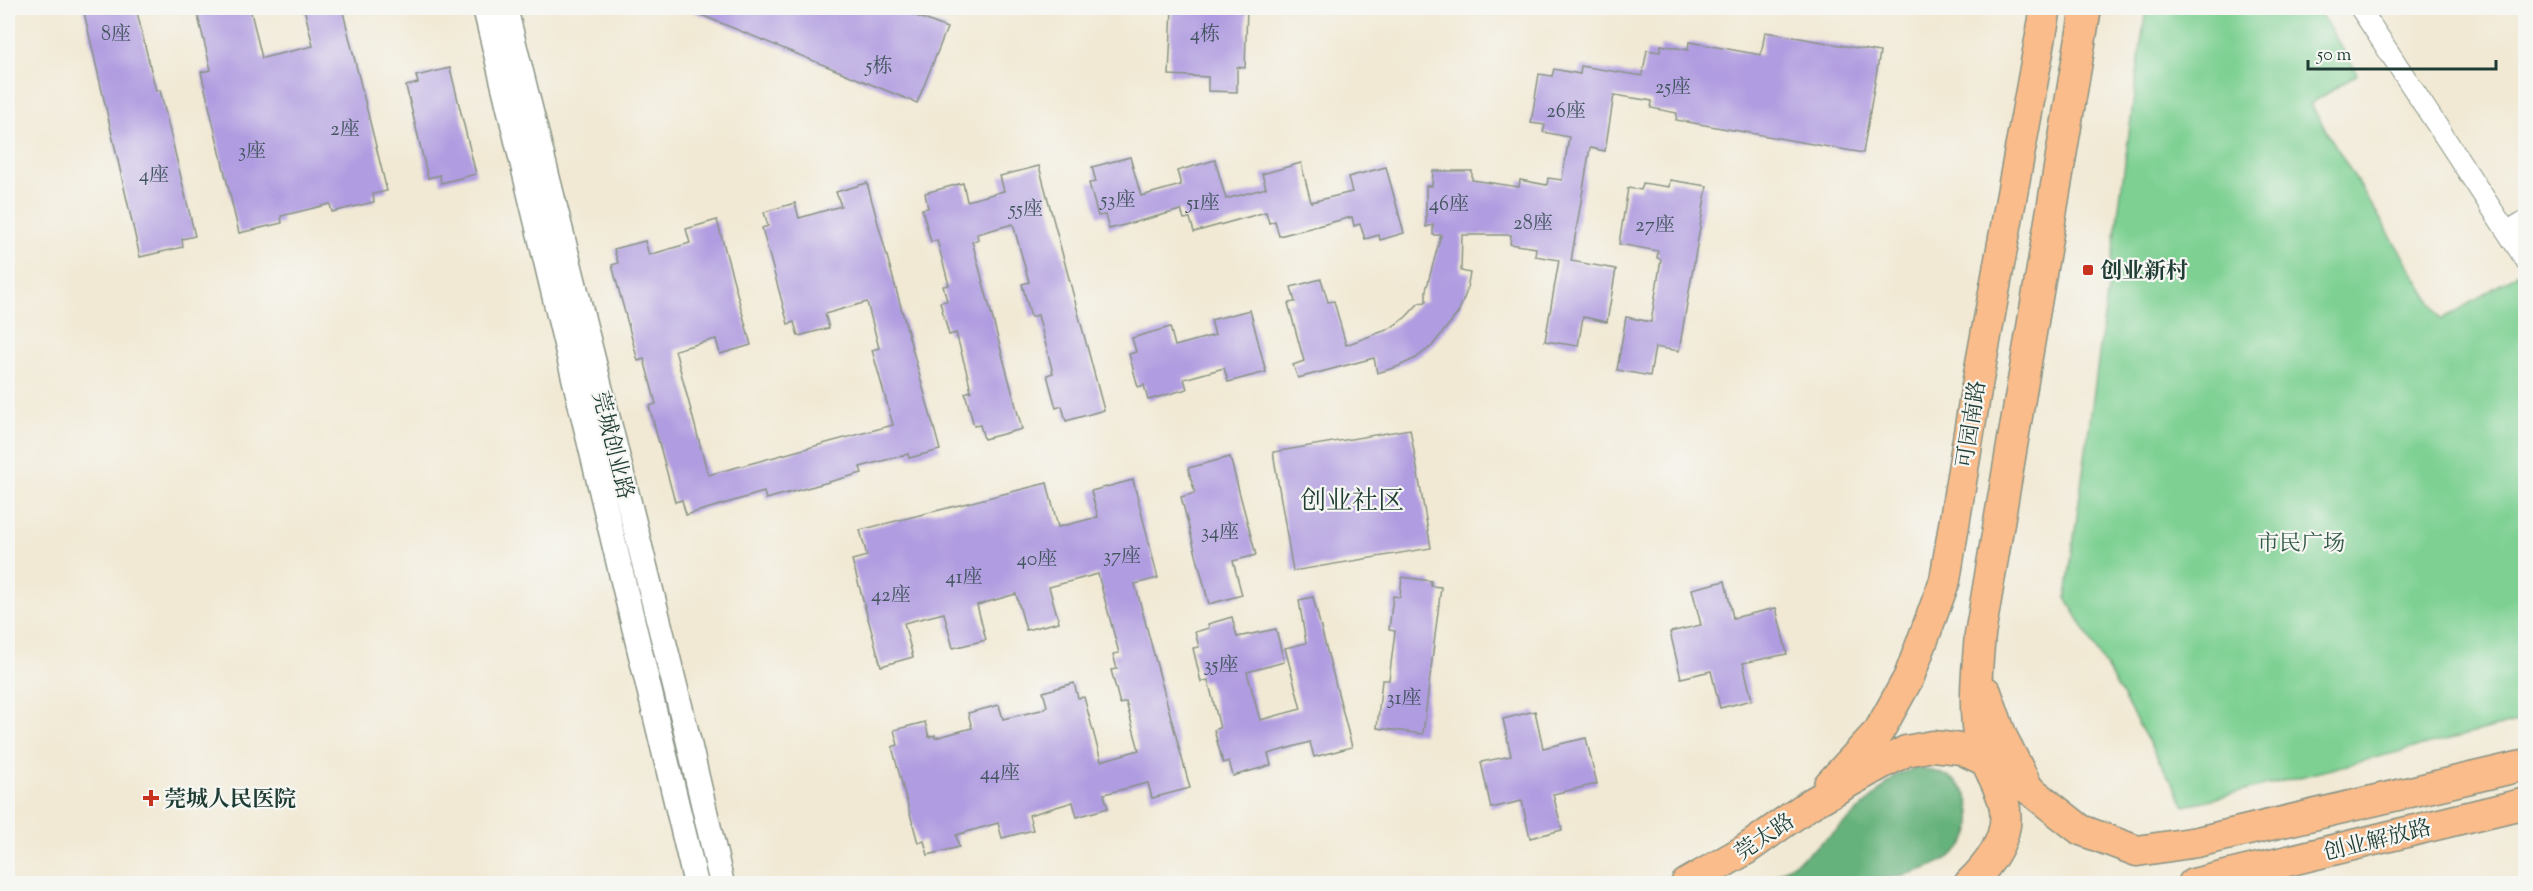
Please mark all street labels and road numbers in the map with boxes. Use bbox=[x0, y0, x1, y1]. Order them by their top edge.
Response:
street label: 可园南路 bbox=[1950, 379, 1996, 470]
street label: 莞城创业路 bbox=[582, 388, 640, 503]
street label: 莞太路 bbox=[1729, 807, 1802, 870]
street label: 创业解放路 bbox=[2320, 813, 2435, 871]

